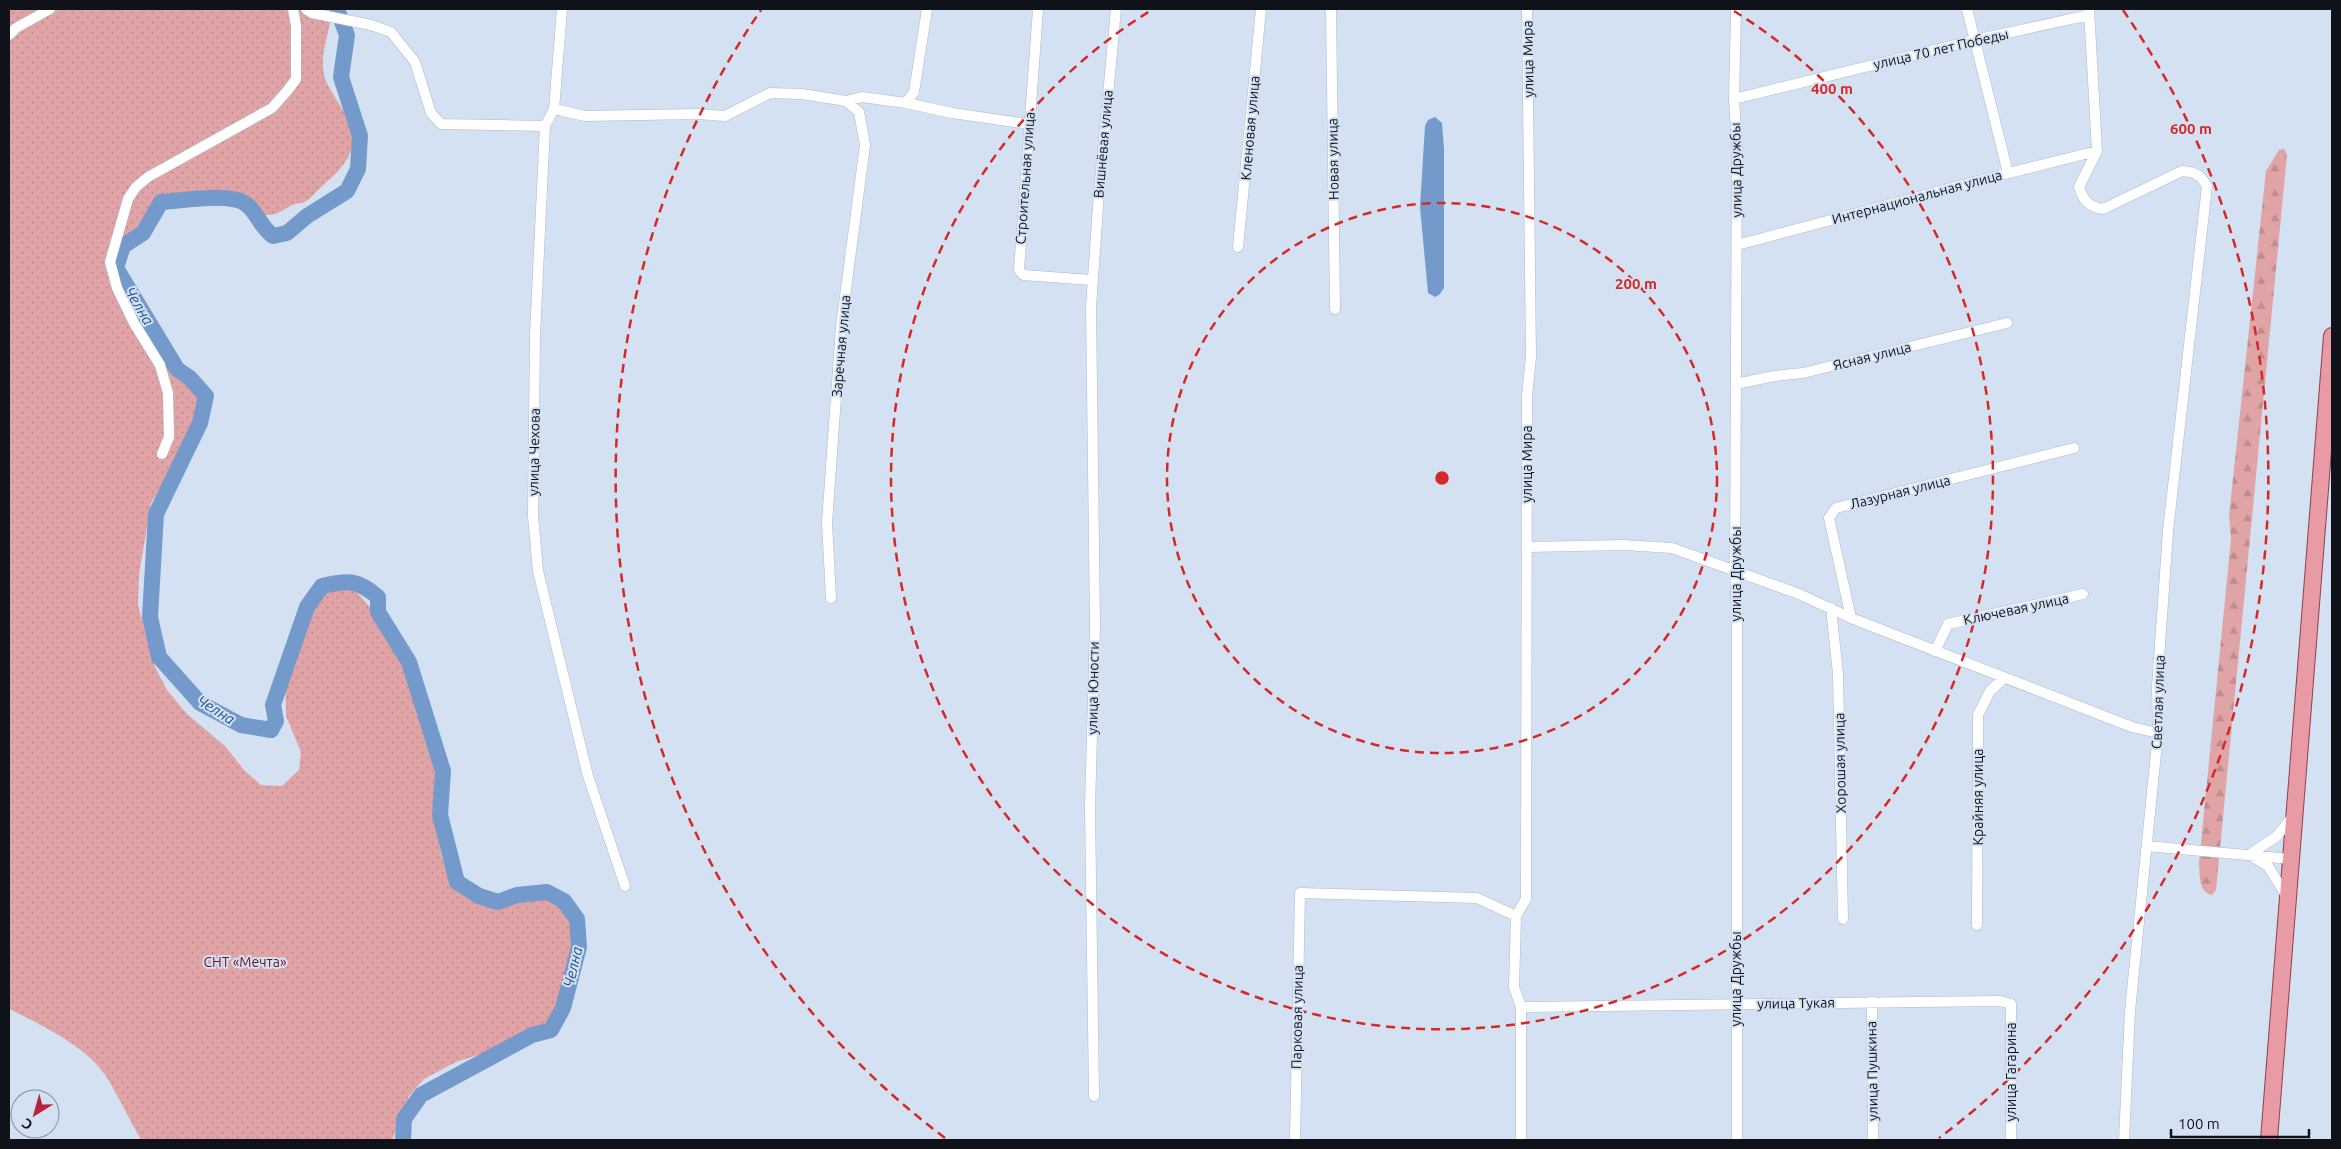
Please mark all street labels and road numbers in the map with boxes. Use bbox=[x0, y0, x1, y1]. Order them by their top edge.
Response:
street label: улица Мира bbox=[1519, 20, 1537, 98]
street label: улица 70 лет Победы bbox=[1872, 26, 2010, 72]
street label: Кленовая улица bbox=[1237, 75, 1263, 181]
street label: Вишнёвая улица bbox=[1090, 89, 1116, 199]
street label: Строительная улица bbox=[1012, 111, 1038, 245]
street label: Новая улица bbox=[1324, 118, 1342, 200]
street label: улица Дружбы bbox=[1727, 122, 1745, 218]
street label: Интернациональная улица bbox=[1830, 167, 2004, 227]
street label: Заречная улица bbox=[829, 294, 853, 398]
street label: Ясная улица bbox=[1831, 339, 1913, 373]
street label: улица Чехова bbox=[525, 408, 543, 496]
street label: улица Мира bbox=[1519, 425, 1535, 503]
street label: Лазурная улица bbox=[1848, 472, 1952, 512]
street label: улица Дружбы bbox=[1728, 526, 1744, 622]
street label: Ключевая улица bbox=[1962, 590, 2070, 628]
street label: улица Юности bbox=[1084, 641, 1102, 735]
street label: Светлая улица bbox=[2148, 655, 2168, 749]
street label: Хорошая улица bbox=[1831, 713, 1849, 813]
street label: Крайняя улица bbox=[1970, 749, 1986, 845]
street label: улица Дружбы bbox=[1728, 931, 1744, 1027]
street label: Парковая улица bbox=[1288, 965, 1306, 1069]
street label: улица Тукая bbox=[1757, 994, 1835, 1012]
street label: улица Пушкина bbox=[1863, 1021, 1881, 1121]
street label: улица Гагарина bbox=[2003, 1022, 2019, 1122]

